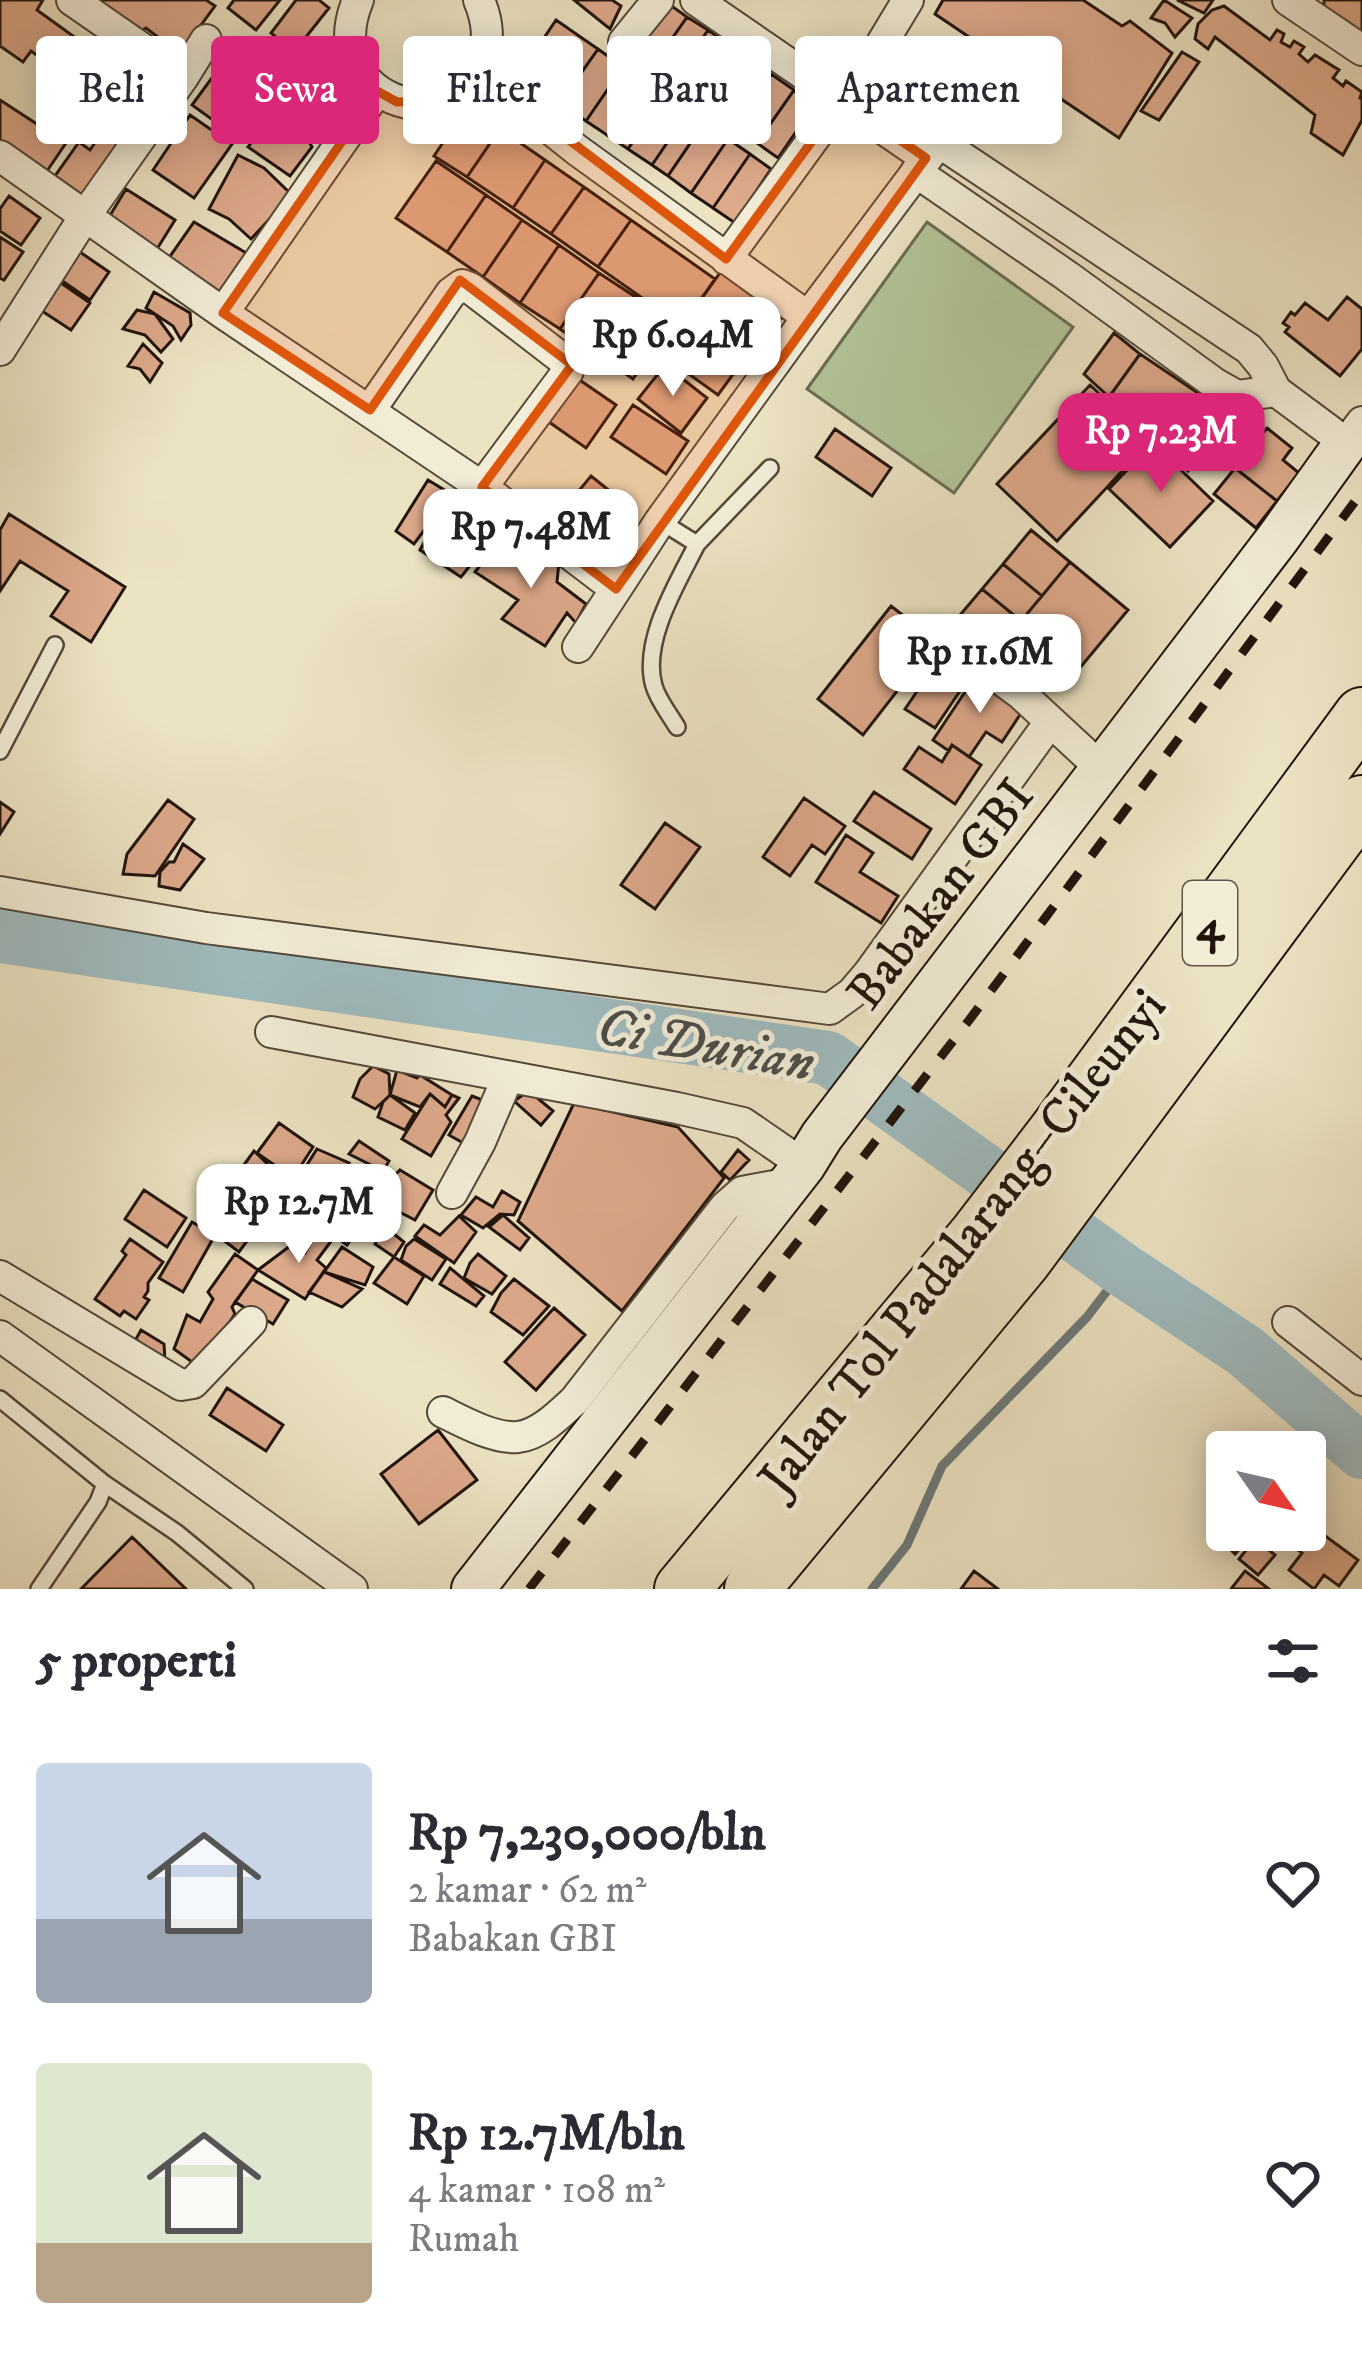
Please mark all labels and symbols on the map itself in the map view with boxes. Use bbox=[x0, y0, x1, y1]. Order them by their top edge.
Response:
pin: Rp 6.04M bbox=[549, 297, 797, 399]
pin: Rp 7.23M bbox=[1037, 393, 1285, 495]
pin: Rp 7.48M bbox=[407, 489, 655, 591]
pin: Rp 11.6M bbox=[856, 614, 1104, 716]
street label: Babakan GBI bbox=[834, 767, 1049, 1023]
road number: 4 bbox=[1183, 881, 1237, 965]
street label: Jalan Tol Padalarang–Cileunyi bbox=[743, 977, 1181, 1512]
water label: Ci Durian bbox=[591, 994, 819, 1099]
pin: Rp 12.7M bbox=[175, 1164, 423, 1266]
north arrow bbox=[1206, 1431, 1326, 1551]

